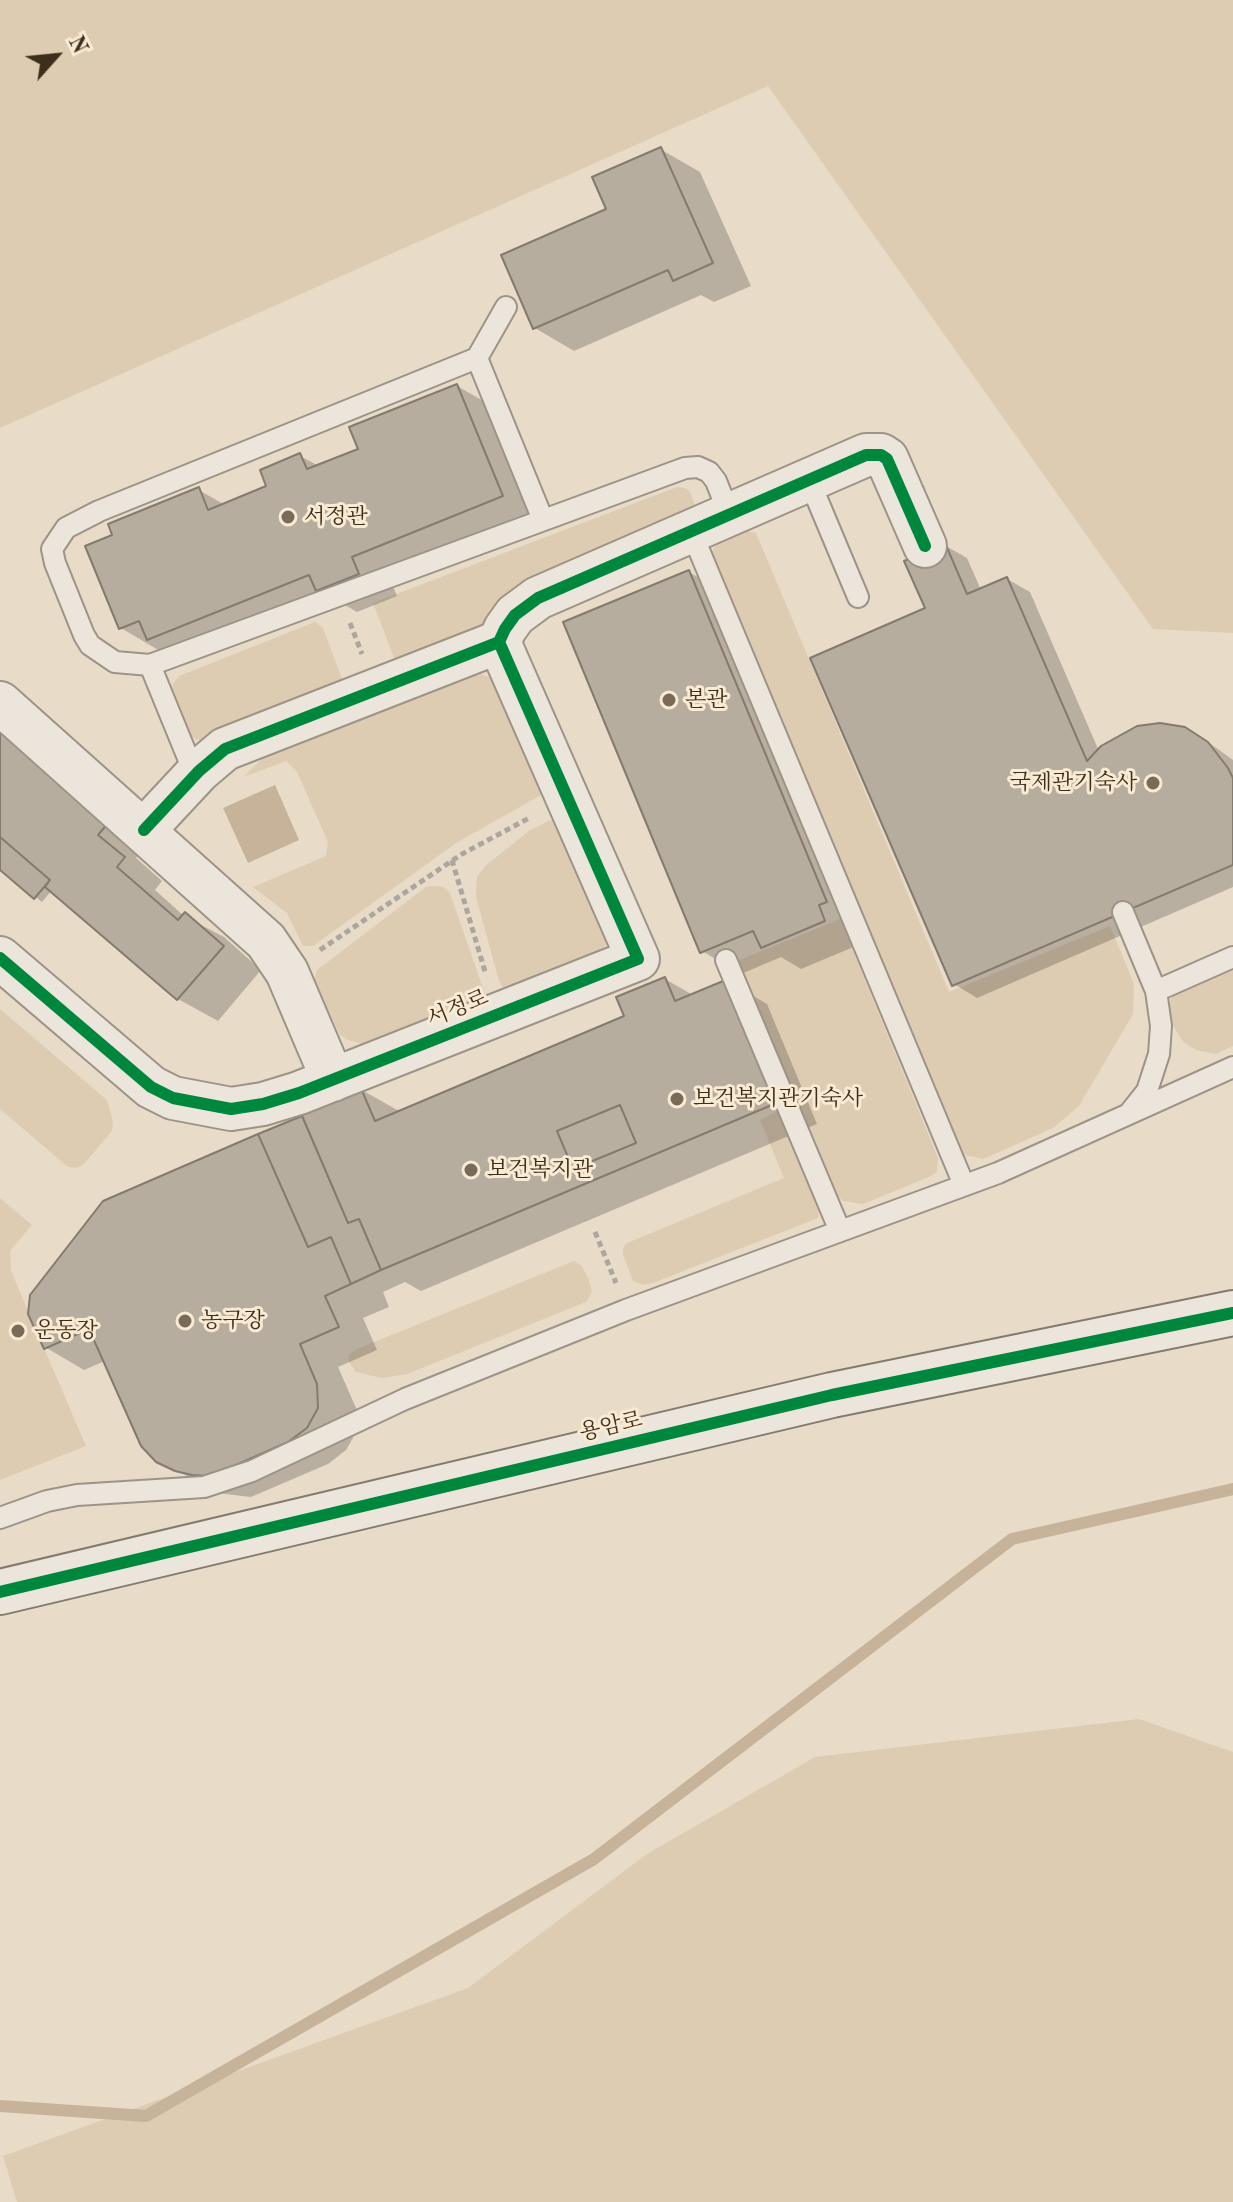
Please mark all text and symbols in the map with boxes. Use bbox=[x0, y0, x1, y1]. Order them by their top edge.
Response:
north arrow bbox=[16, 16, 96, 96]
text: N bbox=[64, 33, 91, 58]
place label: 서정관 bbox=[304, 504, 368, 530]
marker: 서정관 bbox=[279, 508, 297, 526]
place label: 본관 bbox=[685, 687, 728, 713]
marker: 본관 bbox=[660, 691, 678, 709]
place label: 국제관기숙사 bbox=[1009, 770, 1137, 796]
marker: 국제관기숙사 bbox=[1144, 774, 1162, 792]
street label: 서정로 bbox=[423, 985, 493, 1033]
place label: 보건복지관기숙사 bbox=[693, 1086, 863, 1112]
marker: 보건복지관기숙사 bbox=[668, 1090, 686, 1108]
place label: 보건복지관 bbox=[487, 1157, 593, 1183]
marker: 보건복지관 bbox=[462, 1161, 480, 1179]
place label: 농구장 bbox=[201, 1308, 265, 1334]
marker: 농구장 bbox=[176, 1312, 194, 1330]
place label: 운동장 bbox=[34, 1318, 98, 1344]
marker: 운동장 bbox=[9, 1322, 27, 1340]
street label: 용암로 bbox=[577, 1407, 645, 1447]

